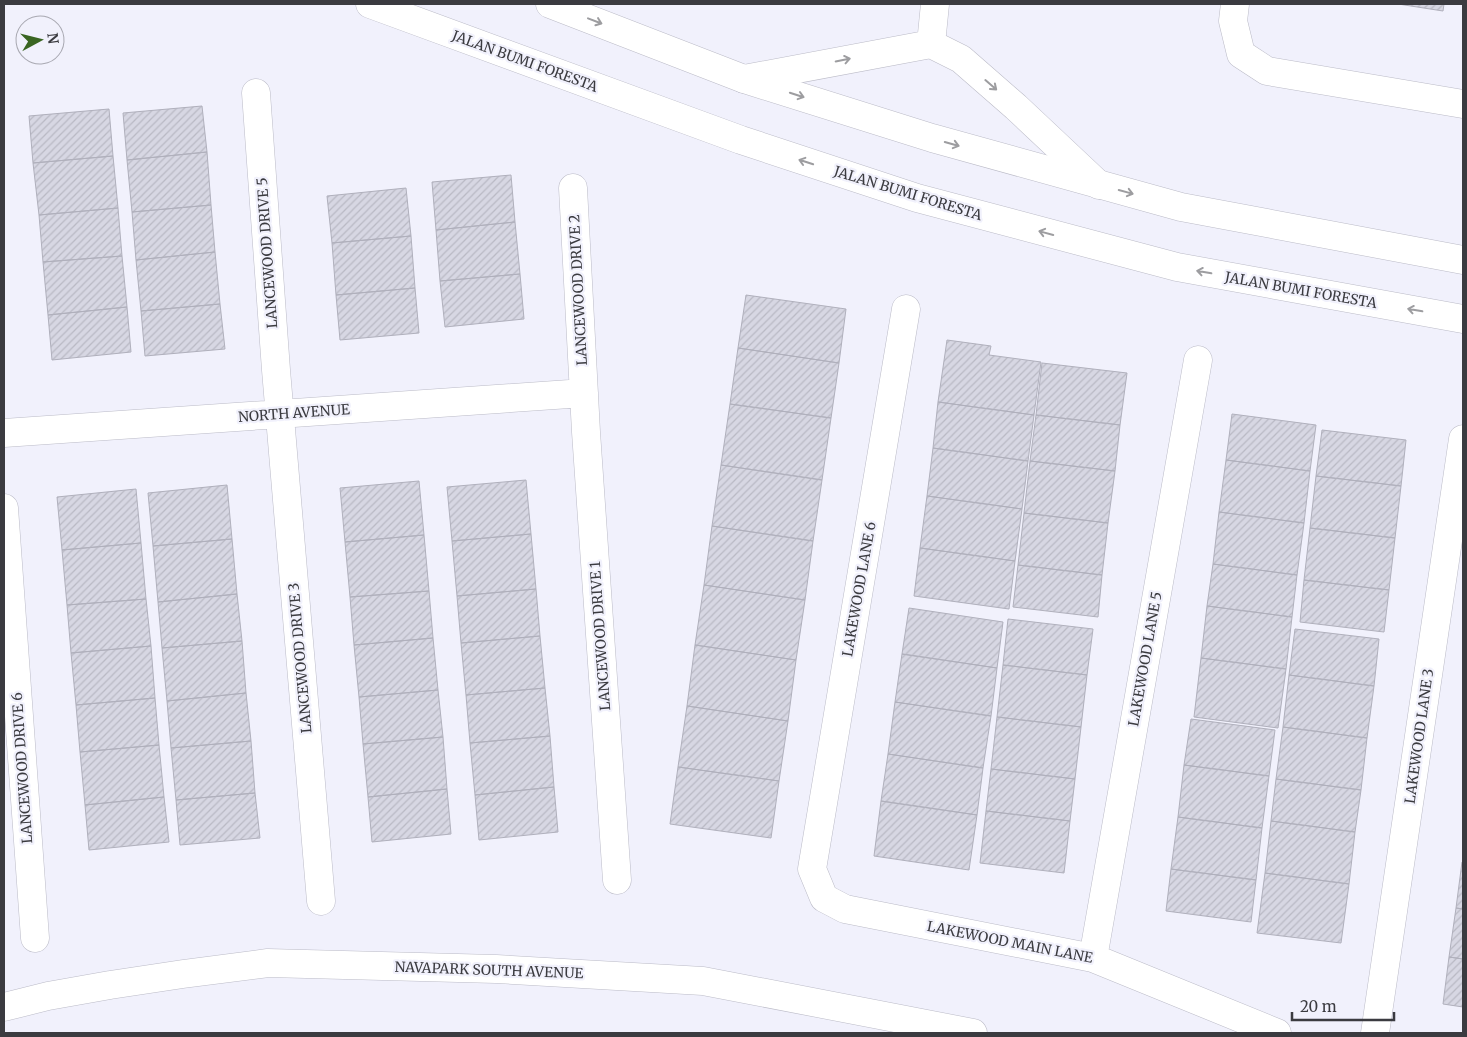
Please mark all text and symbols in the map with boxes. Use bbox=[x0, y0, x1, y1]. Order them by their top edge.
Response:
north arrow bbox=[15, 15, 65, 65]
one-way arrow bbox=[587, 17, 603, 26]
street label: JALAN BUMI FORESTA bbox=[449, 26, 601, 96]
text: N bbox=[43, 32, 63, 45]
one-way arrow bbox=[835, 54, 851, 64]
one-way arrow bbox=[985, 79, 998, 90]
one-way arrow bbox=[789, 91, 805, 101]
one-way arrow bbox=[944, 139, 960, 149]
one-way arrow bbox=[799, 157, 815, 166]
street label: JALAN BUMI FORESTA bbox=[831, 162, 984, 224]
street label: LANCEWOOD DRIVE 5 bbox=[253, 177, 281, 329]
one-way arrow bbox=[1117, 188, 1133, 197]
street label: LANCEWOOD DRIVE 2 bbox=[565, 214, 591, 366]
one-way arrow bbox=[1039, 227, 1055, 237]
one-way arrow bbox=[1196, 267, 1212, 276]
street label: JALAN BUMI FORESTA bbox=[1223, 268, 1378, 312]
one-way arrow bbox=[1408, 305, 1424, 315]
street label: NORTH AVENUE bbox=[238, 400, 351, 426]
street label: LAKEWOOD LANE 6 bbox=[838, 520, 880, 658]
street label: LANCEWOOD DRIVE 1 bbox=[586, 561, 614, 711]
street label: LANCEWOOD DRIVE 3 bbox=[284, 582, 316, 734]
street label: LAKEWOOD LANE 5 bbox=[1124, 590, 1166, 728]
street label: LAKEWOOD LANE 3 bbox=[1401, 667, 1437, 805]
street label: LANCEWOOD DRIVE 6 bbox=[8, 692, 36, 844]
street label: LAKEWOOD MAIN LANE bbox=[926, 917, 1095, 967]
street label: NAVAPARK SOUTH AVENUE bbox=[394, 958, 584, 982]
scale bar bbox=[1292, 990, 1394, 1022]
text: 20 m bbox=[1300, 997, 1337, 1016]

